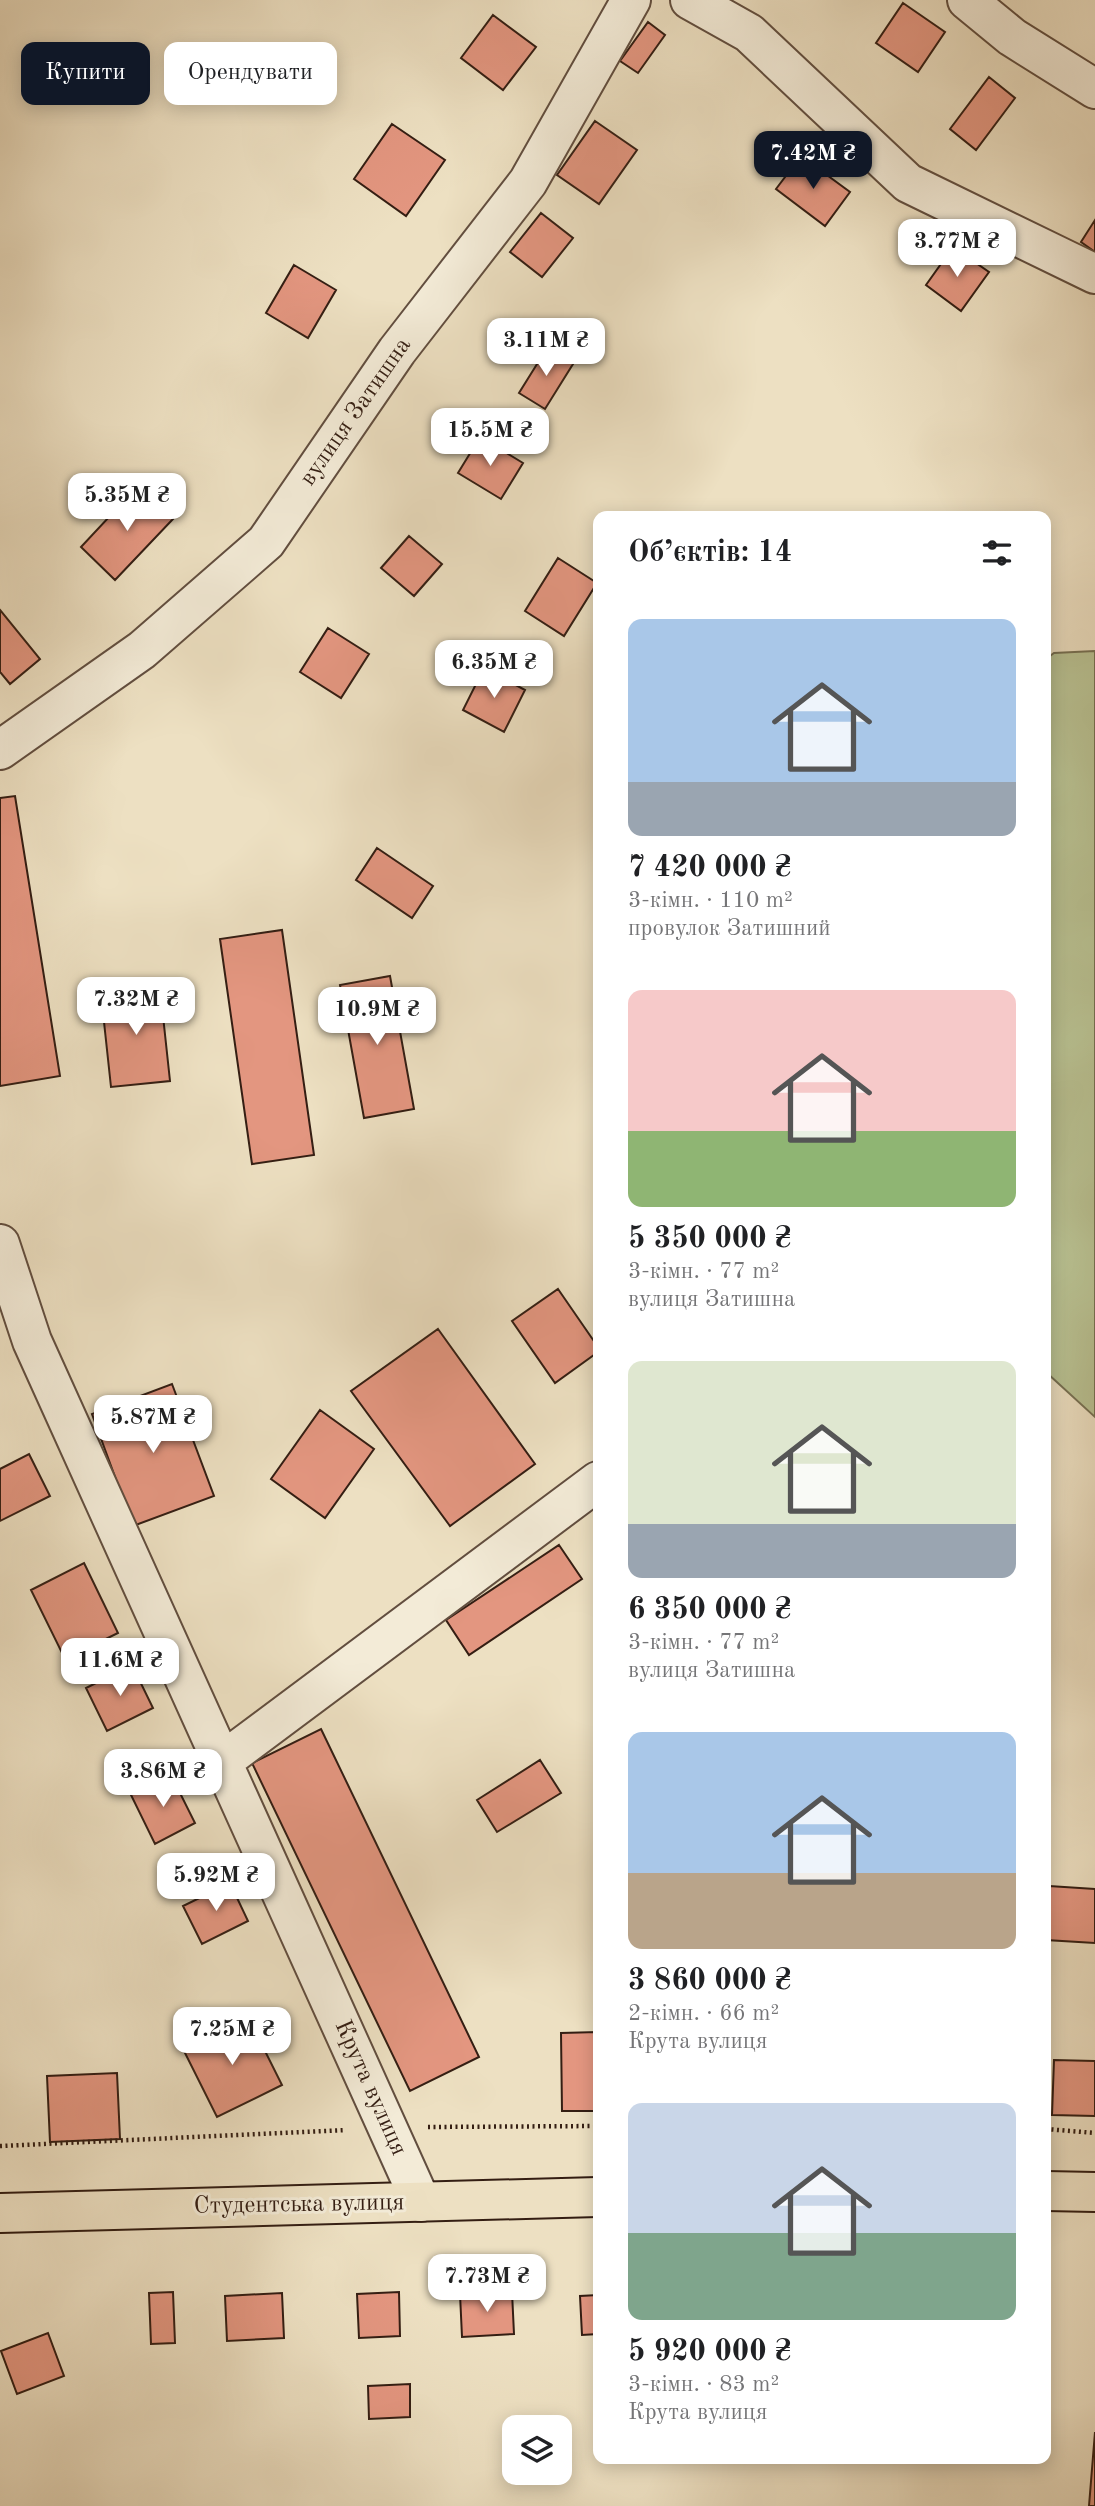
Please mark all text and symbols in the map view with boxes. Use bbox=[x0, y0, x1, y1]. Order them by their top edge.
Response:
chip: Купити bbox=[21, 42, 150, 105]
chip: Орендувати bbox=[164, 42, 337, 105]
pin: 7.42M ₴ bbox=[748, 132, 878, 191]
text: 7.42M ₴ bbox=[770, 142, 856, 165]
pin: 3.77M ₴ bbox=[892, 219, 1022, 279]
text: 3.77M ₴ bbox=[914, 230, 1000, 253]
pin: 3.11M ₴ bbox=[481, 318, 611, 378]
text: 3.11M ₴ bbox=[503, 329, 589, 352]
street label: вулиця Затишна bbox=[296, 333, 416, 490]
pin: 15.5M ₴ bbox=[425, 408, 555, 468]
text: 15.5M ₴ bbox=[447, 419, 533, 442]
pin: 5.35M ₴ bbox=[62, 474, 192, 533]
text: 5.35M ₴ bbox=[84, 484, 170, 507]
icon: filters bbox=[978, 534, 1016, 572]
text: Об’єктів: 14 bbox=[628, 538, 792, 568]
pin: 6.35M ₴ bbox=[429, 640, 559, 700]
text: 6.35M ₴ bbox=[451, 651, 537, 674]
icon: home bbox=[759, 664, 885, 790]
text: 7 420 000 ₴ bbox=[628, 853, 792, 883]
text: 3-кімн. · 110 m² bbox=[628, 889, 793, 912]
text: провулок Затишний bbox=[628, 917, 831, 940]
pin: 7.32M ₴ bbox=[71, 978, 201, 1037]
text: 7.32M ₴ bbox=[93, 988, 179, 1011]
pin: 10.9M ₴ bbox=[312, 988, 442, 1047]
text: 10.9M ₴ bbox=[334, 998, 420, 1021]
icon: home bbox=[759, 1035, 885, 1161]
text: 5 350 000 ₴ bbox=[628, 1224, 792, 1254]
text: 3-кімн. · 77 m² bbox=[628, 1260, 779, 1283]
text: вулиця Затишна bbox=[628, 1288, 795, 1311]
pin: 5.87M ₴ bbox=[88, 1396, 218, 1455]
text: 5.87M ₴ bbox=[110, 1406, 196, 1429]
icon: home bbox=[759, 1406, 885, 1532]
text: 6 350 000 ₴ bbox=[628, 1595, 792, 1625]
text: 3-кімн. · 77 m² bbox=[628, 1631, 779, 1654]
pin: 11.6M ₴ bbox=[55, 1638, 185, 1698]
text: 11.6M ₴ bbox=[77, 1649, 163, 1672]
text: вулиця Затишна bbox=[628, 1659, 795, 1682]
pin: 3.86M ₴ bbox=[98, 1750, 228, 1809]
text: 3.86M ₴ bbox=[120, 1760, 206, 1783]
icon: home bbox=[759, 1777, 885, 1903]
pin: 5.92M ₴ bbox=[151, 1854, 281, 1913]
text: 5.92M ₴ bbox=[173, 1864, 259, 1887]
text: 3 860 000 ₴ bbox=[628, 1966, 792, 1996]
text: 2-кімн. · 66 m² bbox=[628, 2002, 779, 2025]
pin: 7.25M ₴ bbox=[167, 2008, 297, 2067]
street label: Крута вулиця bbox=[329, 2017, 411, 2159]
text: 7.25M ₴ bbox=[189, 2018, 275, 2041]
text: Крута вулиця bbox=[628, 2030, 767, 2053]
icon: home bbox=[759, 2148, 885, 2274]
street label: Студентська вулиця bbox=[193, 2191, 405, 2219]
pin: 7.73M ₴ bbox=[422, 2254, 552, 2314]
text: 7.73M ₴ bbox=[444, 2265, 530, 2288]
text: 5 920 000 ₴ bbox=[628, 2337, 792, 2367]
text: 3-кімн. · 83 m² bbox=[628, 2373, 779, 2396]
text: Крута вулиця bbox=[628, 2401, 767, 2424]
map controls bbox=[502, 2415, 572, 2485]
button: layers bbox=[502, 2415, 572, 2485]

